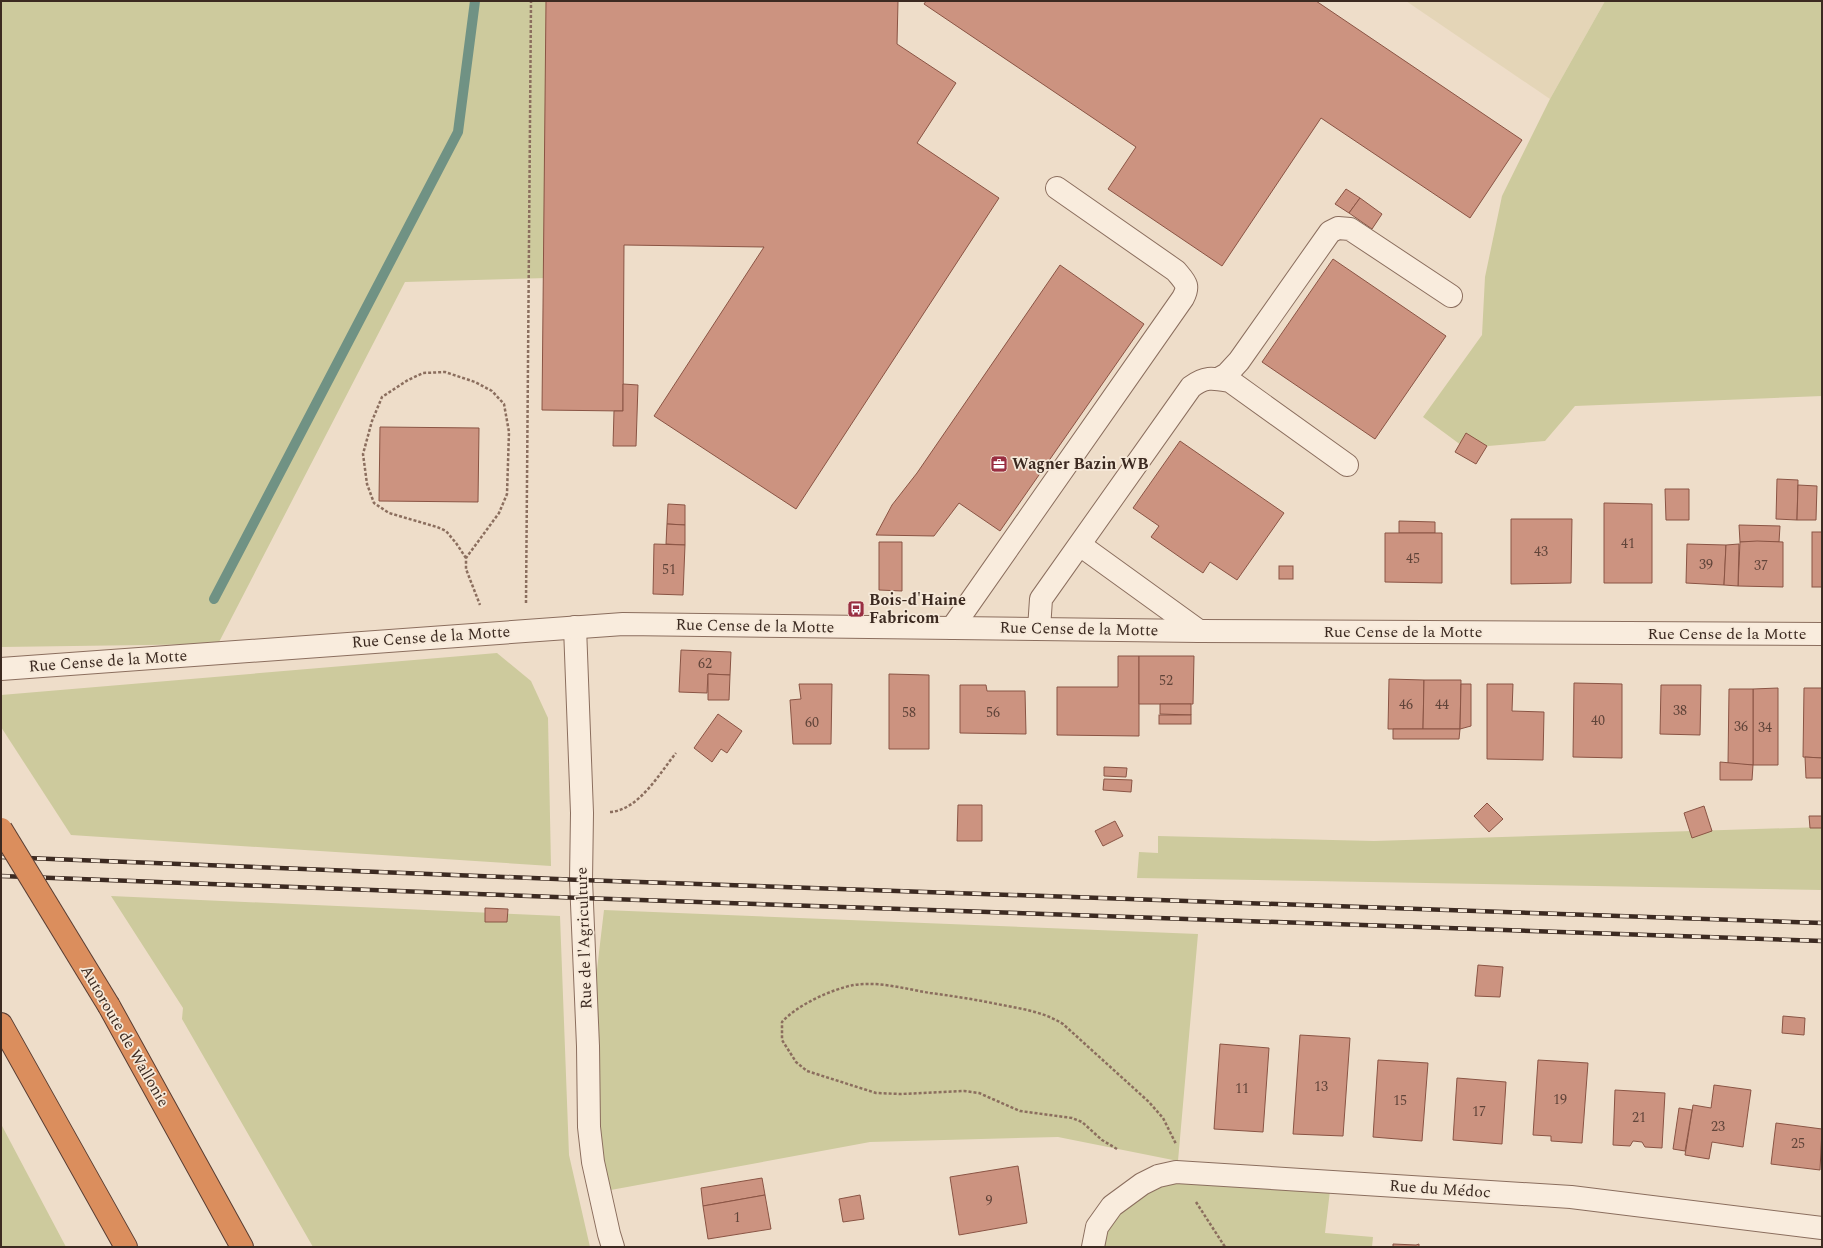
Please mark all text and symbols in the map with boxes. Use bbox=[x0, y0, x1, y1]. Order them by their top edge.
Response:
place label: Wagner Bazin WB bbox=[1012, 452, 1148, 476]
office icon: Wagner Bazin WB bbox=[989, 454, 1009, 474]
house number: 41 bbox=[1621, 533, 1635, 554]
house number: 43 bbox=[1534, 541, 1548, 562]
house number: 45 bbox=[1406, 548, 1420, 569]
house number: 39 bbox=[1699, 554, 1713, 575]
house number: 37 bbox=[1754, 555, 1768, 576]
house number: 51 bbox=[662, 559, 676, 580]
place label: Bois-d'Haine Fabricom bbox=[869, 588, 966, 630]
bus stop icon: Bois-d'Haine Fabricom bbox=[846, 599, 866, 619]
street label: Rue Cense de la Motte bbox=[675, 613, 835, 639]
street label: Rue Cense de la Motte bbox=[999, 616, 1159, 642]
street label: Rue Cense de la Motte bbox=[351, 619, 511, 655]
street label: Rue Cense de la Motte bbox=[1324, 620, 1482, 644]
street label: Rue Cense de la Motte bbox=[1648, 622, 1806, 646]
street label: Rue Cense de la Motte bbox=[28, 643, 188, 679]
house number: 62 bbox=[698, 653, 712, 674]
house number: 52 bbox=[1159, 670, 1173, 691]
house number: 46 bbox=[1399, 694, 1413, 715]
house number: 44 bbox=[1435, 694, 1449, 715]
house number: 38 bbox=[1673, 700, 1687, 721]
house number: 58 bbox=[902, 702, 916, 723]
house number: 56 bbox=[986, 702, 1000, 723]
house number: 40 bbox=[1591, 710, 1605, 731]
house number: 60 bbox=[805, 712, 819, 733]
house number: 36 bbox=[1734, 716, 1748, 737]
house number: 34 bbox=[1758, 717, 1772, 738]
street label: Rue de l'Agriculture bbox=[570, 866, 598, 1010]
street label: Autoroute de Wallonie bbox=[75, 961, 175, 1111]
house number: 13 bbox=[1314, 1076, 1328, 1097]
house number: 11 bbox=[1235, 1078, 1249, 1099]
house number: 19 bbox=[1553, 1089, 1567, 1110]
house number: 15 bbox=[1393, 1090, 1407, 1111]
house number: 17 bbox=[1472, 1101, 1486, 1122]
house number: 21 bbox=[1632, 1107, 1646, 1128]
house number: 23 bbox=[1711, 1116, 1725, 1137]
house number: 25 bbox=[1791, 1133, 1805, 1154]
street label: Rue du Médoc bbox=[1388, 1173, 1492, 1205]
house number: 9 bbox=[986, 1190, 993, 1211]
house number: 1 bbox=[734, 1207, 741, 1228]

